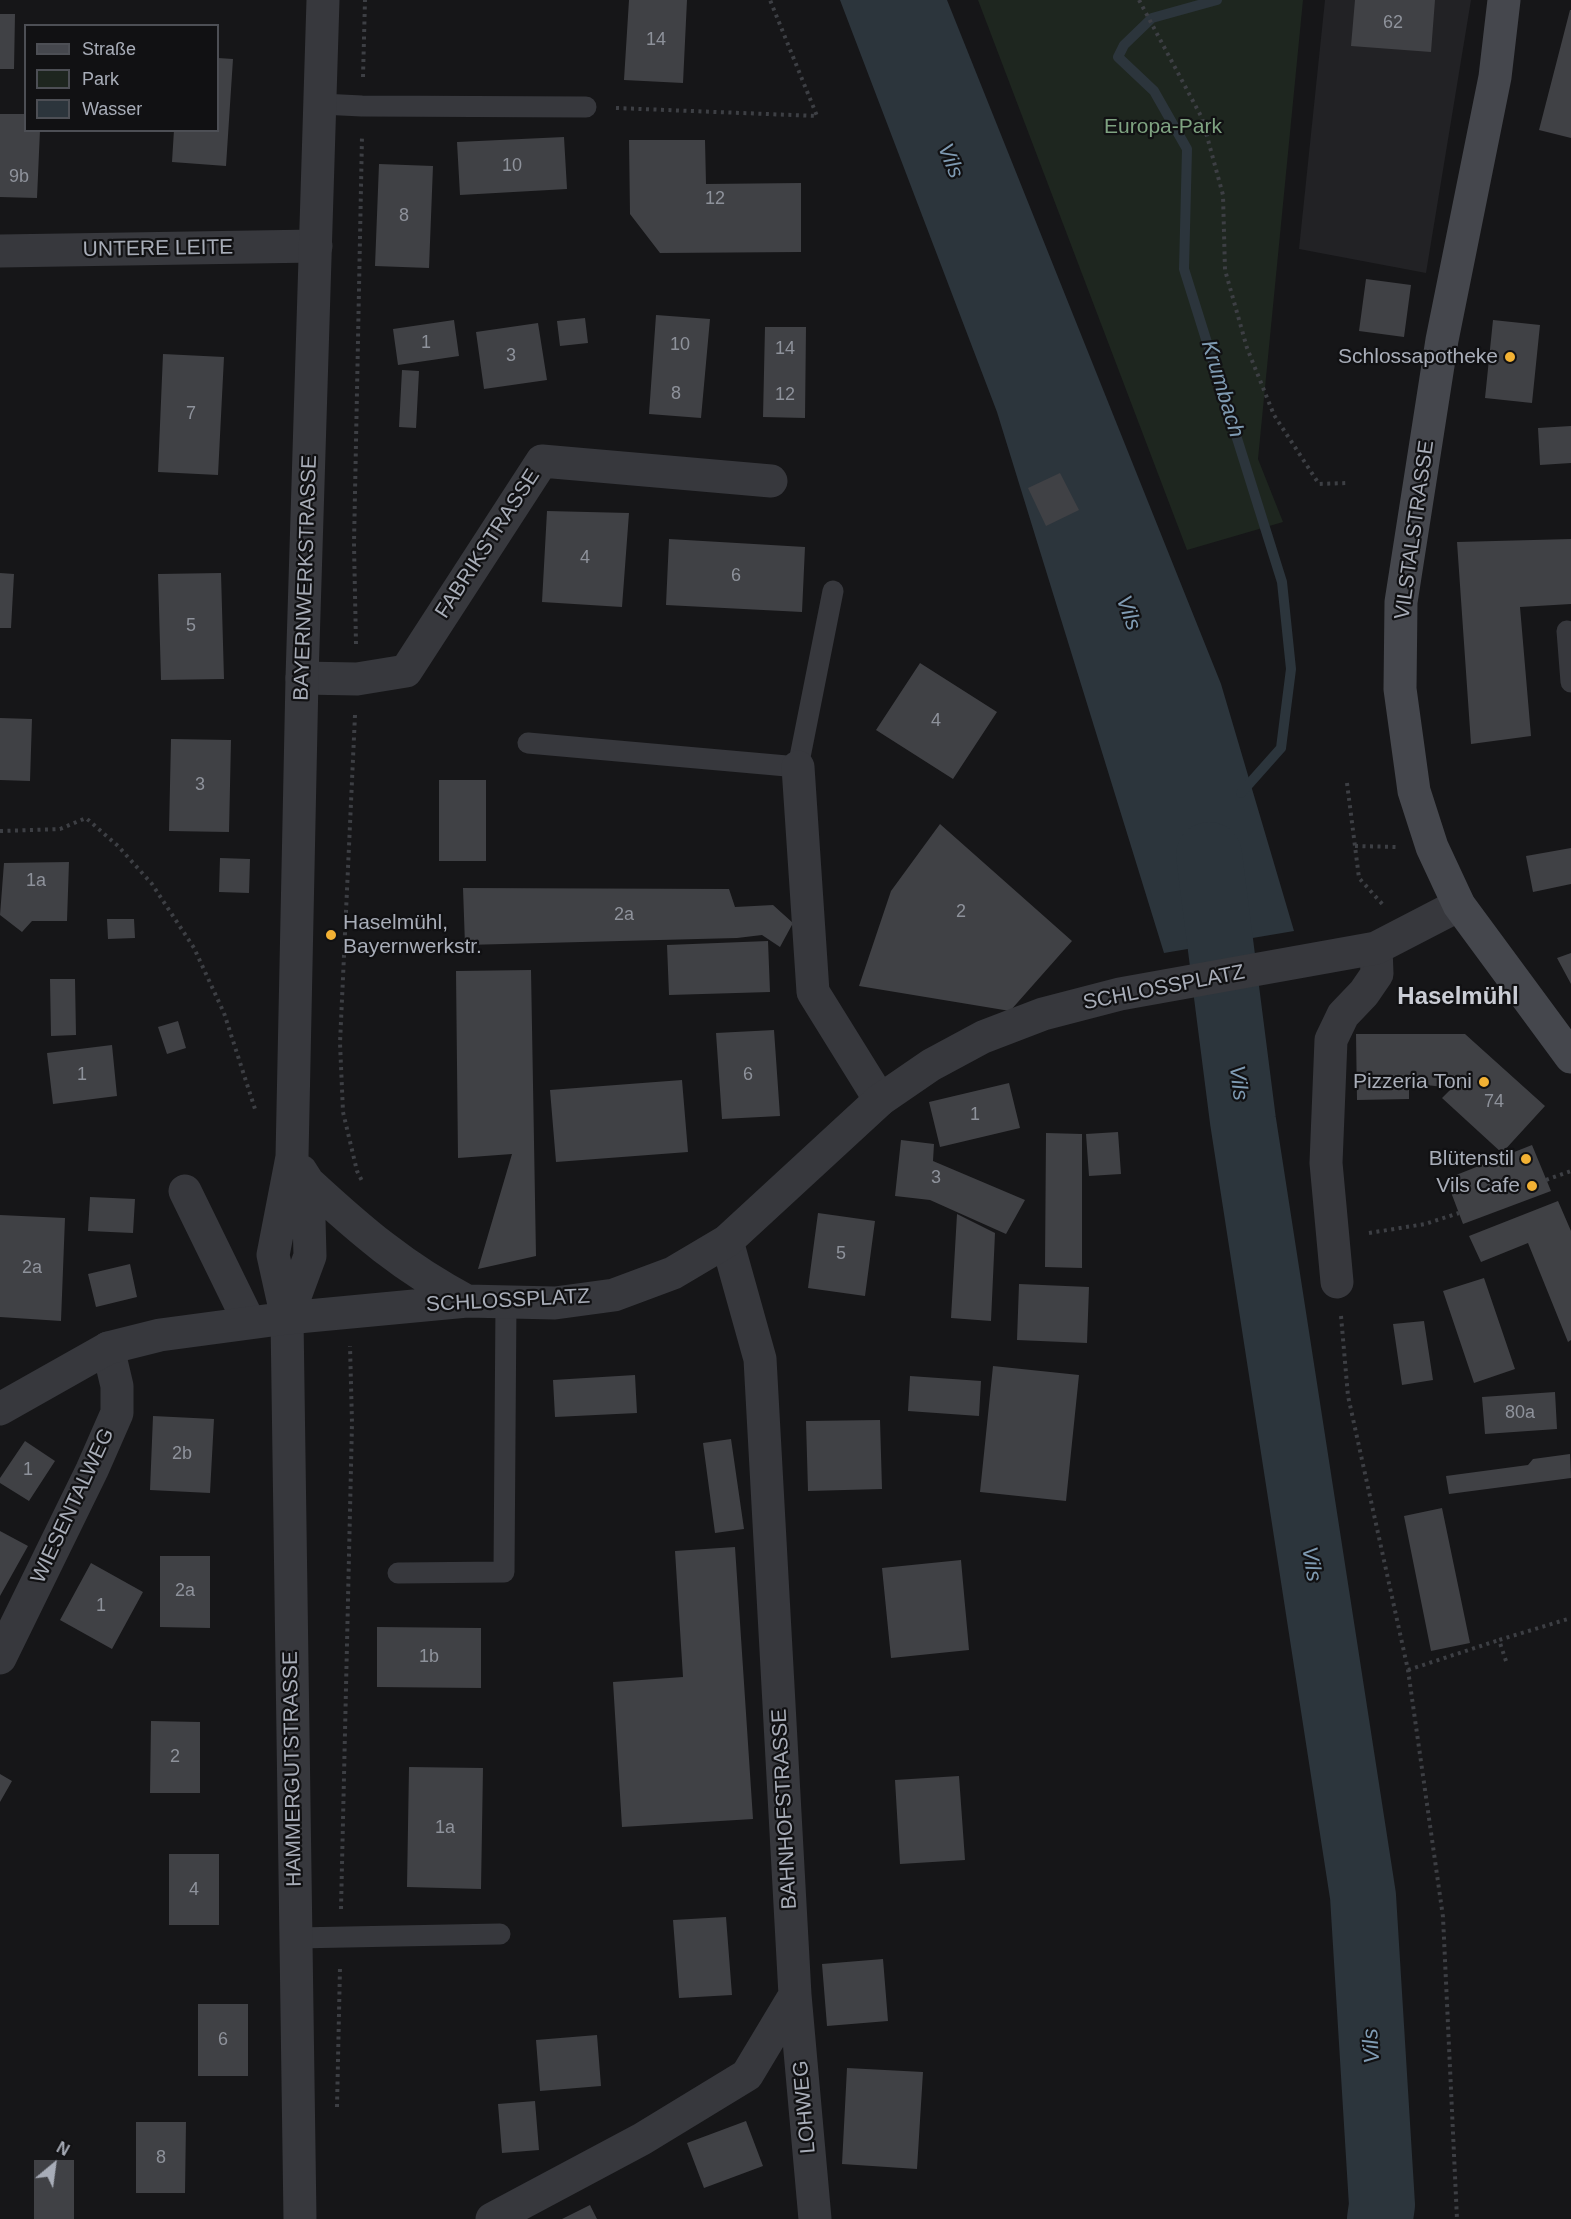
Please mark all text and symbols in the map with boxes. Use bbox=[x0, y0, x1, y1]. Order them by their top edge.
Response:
house number: 62 bbox=[1383, 12, 1403, 34]
legend bbox=[24, 24, 219, 132]
house number: 14 bbox=[646, 29, 666, 51]
text: Straße bbox=[82, 39, 136, 59]
text: Park bbox=[82, 69, 119, 89]
text: Wasser bbox=[82, 99, 142, 119]
park label: Europa-Park bbox=[1104, 114, 1222, 140]
water label: Vils bbox=[931, 140, 969, 182]
house number: 10 bbox=[502, 155, 522, 177]
house number: 9b bbox=[9, 166, 29, 188]
house number: 12 bbox=[705, 188, 725, 210]
house number: 8 bbox=[399, 205, 409, 227]
street label: UNTERE LEITE bbox=[83, 235, 233, 263]
house number: 1 bbox=[421, 332, 431, 354]
house number: 10 bbox=[670, 334, 690, 356]
water label: Krumbach bbox=[1195, 337, 1249, 441]
house number: 14 bbox=[775, 338, 795, 360]
place label: Schlossapotheke bbox=[1338, 344, 1498, 370]
house number: 3 bbox=[506, 345, 516, 367]
marker: Schlossapotheke bbox=[1503, 350, 1517, 364]
house number: 8 bbox=[671, 383, 681, 405]
house number: 12 bbox=[775, 384, 795, 406]
house number: 7 bbox=[186, 403, 196, 425]
street label: VILSTALSTRASSE bbox=[1390, 439, 1440, 621]
street label: BAYERNWERKSTRASSE bbox=[289, 455, 323, 701]
street label: FABRIKSTRASSE bbox=[430, 465, 546, 623]
house number: 4 bbox=[580, 547, 590, 569]
house number: 6 bbox=[731, 565, 741, 587]
water label: Vils bbox=[1110, 592, 1146, 634]
house number: 5 bbox=[186, 615, 196, 637]
house number: 4 bbox=[931, 710, 941, 732]
house number: 3 bbox=[195, 774, 205, 796]
house number: 1a bbox=[26, 870, 46, 892]
house number: 2 bbox=[956, 901, 966, 923]
house number: 2a bbox=[614, 904, 634, 926]
place label: Haselmühl, Bayernwerkstr. bbox=[343, 910, 482, 960]
marker: Haselmühl, Bayernwerkstr. bbox=[324, 928, 338, 942]
street label: SCHLOSSPLATZ bbox=[1081, 960, 1247, 1016]
district label: Haselmühl bbox=[1397, 983, 1519, 1011]
house number: 1 bbox=[77, 1064, 87, 1086]
house number: 6 bbox=[743, 1064, 753, 1086]
water label: Vils bbox=[1223, 1064, 1253, 1102]
place label: Pizzeria Toni bbox=[1353, 1069, 1472, 1095]
marker: Pizzeria Toni bbox=[1477, 1075, 1491, 1089]
house number: 74 bbox=[1484, 1091, 1504, 1113]
house number: 1 bbox=[970, 1104, 980, 1126]
place label: Blütenstil bbox=[1429, 1146, 1514, 1172]
marker: Blütenstil bbox=[1519, 1152, 1533, 1166]
house number: 3 bbox=[931, 1167, 941, 1189]
place label: Vils Cafe bbox=[1436, 1173, 1520, 1199]
marker: Vils Cafe bbox=[1525, 1179, 1539, 1193]
house number: 5 bbox=[836, 1243, 846, 1265]
house number: 2a bbox=[22, 1257, 42, 1279]
street label: SCHLOSSPLATZ bbox=[425, 1284, 591, 1318]
house number: 80a bbox=[1505, 1402, 1535, 1424]
street label: WIESENTALWEG bbox=[26, 1424, 120, 1588]
house number: 2b bbox=[172, 1443, 192, 1465]
house number: 1 bbox=[23, 1459, 33, 1481]
water label: Vils bbox=[1295, 1545, 1327, 1583]
house number: 2a bbox=[175, 1580, 195, 1602]
house number: 1 bbox=[96, 1595, 106, 1617]
house number: 1b bbox=[419, 1646, 439, 1668]
street label: HAMMERGUTSTRASSE bbox=[278, 1651, 308, 1887]
street label: BAHNHOFSTRASSE bbox=[767, 1708, 803, 1910]
house number: 2 bbox=[170, 1746, 180, 1768]
house number: 1a bbox=[435, 1817, 455, 1839]
house number: 4 bbox=[189, 1879, 199, 1901]
water label: Vils bbox=[1358, 2028, 1386, 2064]
house number: 6 bbox=[218, 2029, 228, 2051]
street label: LOHWEG bbox=[788, 2059, 822, 2155]
north arrow bbox=[24, 2135, 84, 2195]
text: N bbox=[54, 2139, 72, 2159]
house number: 8 bbox=[156, 2147, 166, 2169]

